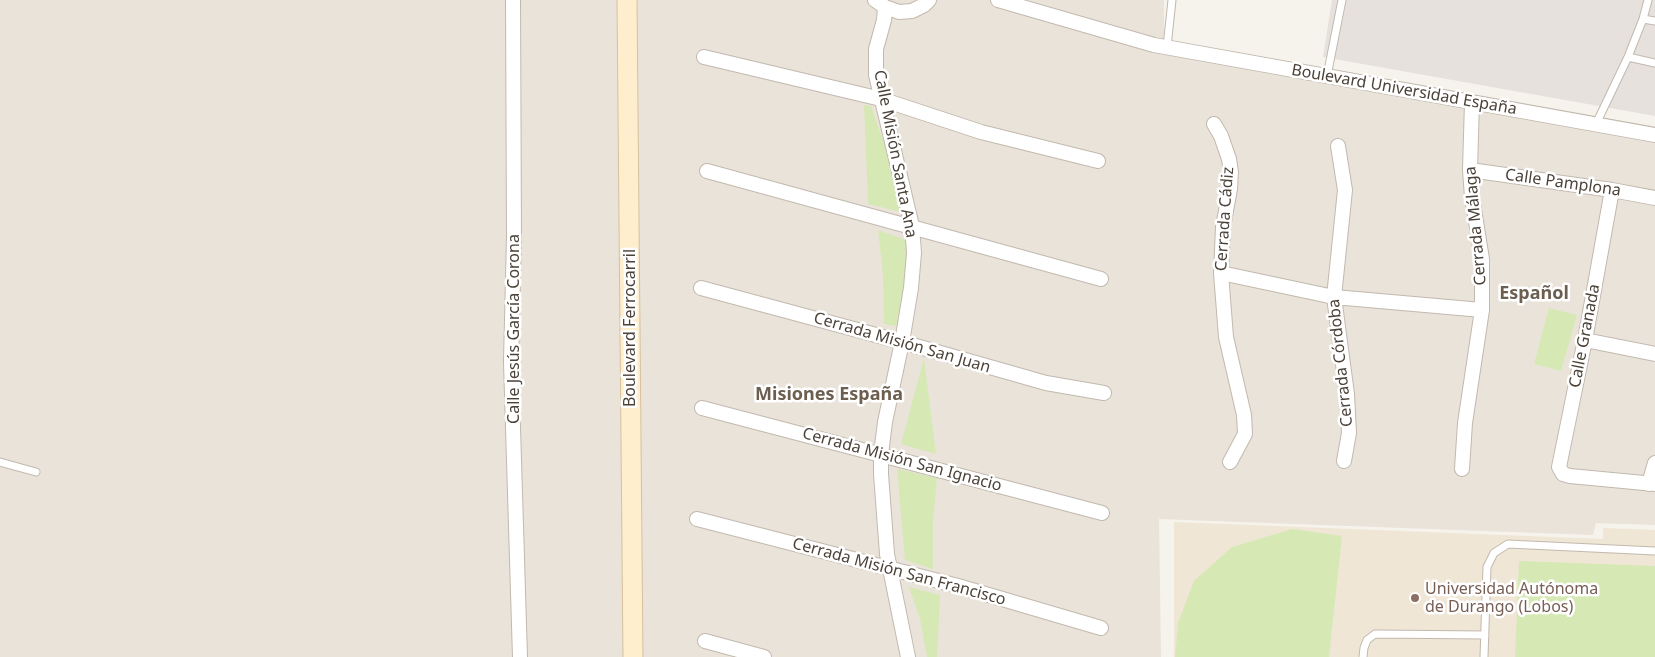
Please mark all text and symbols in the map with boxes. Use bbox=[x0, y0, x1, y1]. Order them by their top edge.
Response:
street label: Boulevard Universidad España bbox=[1290, 61, 1518, 119]
street label: Calle Misión Santa Ana bbox=[869, 69, 921, 239]
street label: Calle Pamplona bbox=[1504, 165, 1622, 201]
street label: Cerrada Cádiz bbox=[1212, 166, 1238, 272]
street label: Cerrada Málaga bbox=[1461, 166, 1491, 286]
street label: Calle Jesús García Corona bbox=[504, 234, 524, 424]
street label: Boulevard Ferrocarril bbox=[620, 249, 640, 407]
district label: Español bbox=[1499, 283, 1569, 305]
street label: Calle Granada bbox=[1566, 283, 1604, 389]
street label: Cerrada Córdoba bbox=[1325, 298, 1357, 428]
street label: Cerrada Misión San Juan bbox=[811, 309, 993, 377]
district label: Misiones España bbox=[755, 384, 903, 406]
street label: Cerrada Misión San Ignacio bbox=[800, 424, 1004, 496]
street label: Cerrada Misión San Francisco bbox=[790, 534, 1008, 610]
place label: Universidad Autónoma de Durango (Lobos) bbox=[1425, 579, 1598, 617]
marker: Universidad Autónoma de Durango (Lobos) bbox=[1409, 592, 1421, 604]

